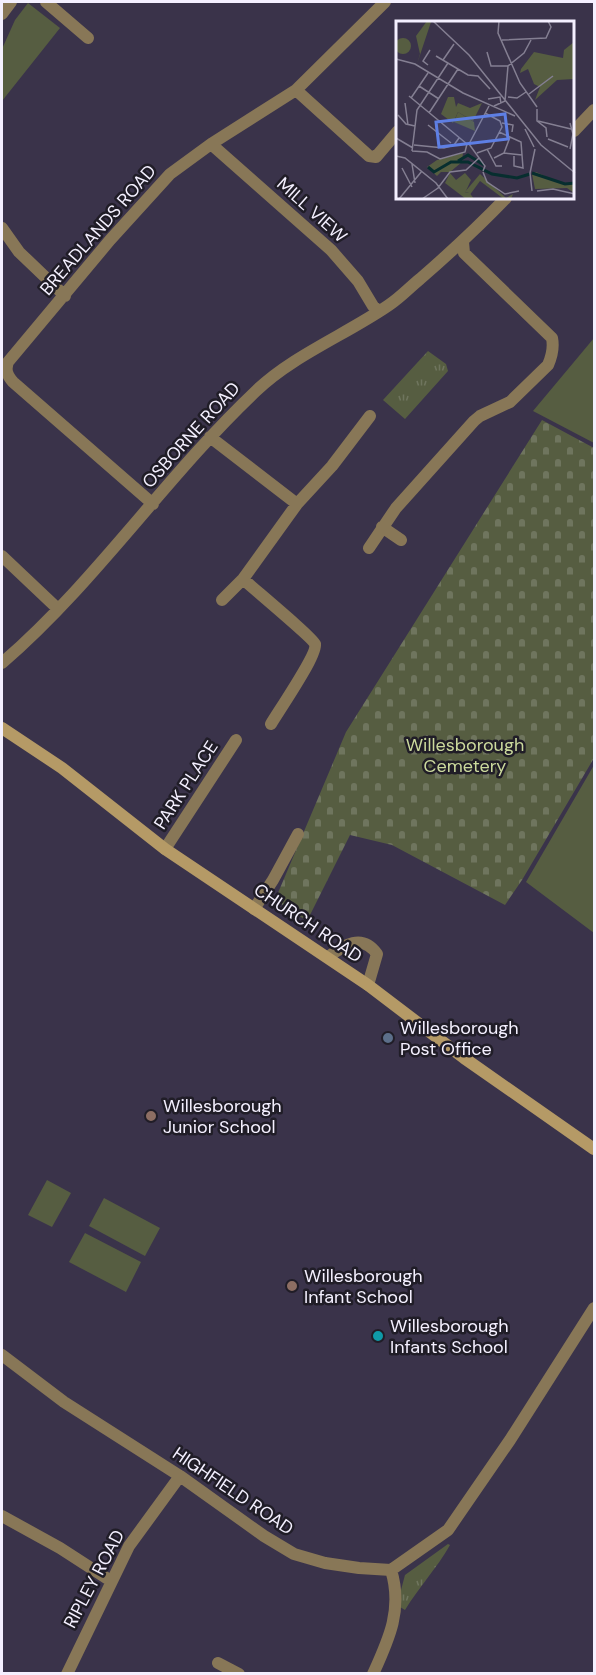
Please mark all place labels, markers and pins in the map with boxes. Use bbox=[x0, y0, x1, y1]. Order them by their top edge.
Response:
place label: Willesborough Post Office bbox=[400, 1016, 519, 1061]
marker: Willesborough Post Office bbox=[381, 1031, 395, 1045]
place label: Willesborough Junior School bbox=[163, 1094, 282, 1139]
marker: Willesborough Junior School bbox=[144, 1109, 158, 1123]
place label: Willesborough Infant School bbox=[304, 1264, 423, 1309]
marker: Willesborough Infant School bbox=[285, 1279, 299, 1293]
place label: Willesborough Infants School bbox=[390, 1314, 509, 1359]
marker: Willesborough Infants School bbox=[371, 1329, 385, 1343]

